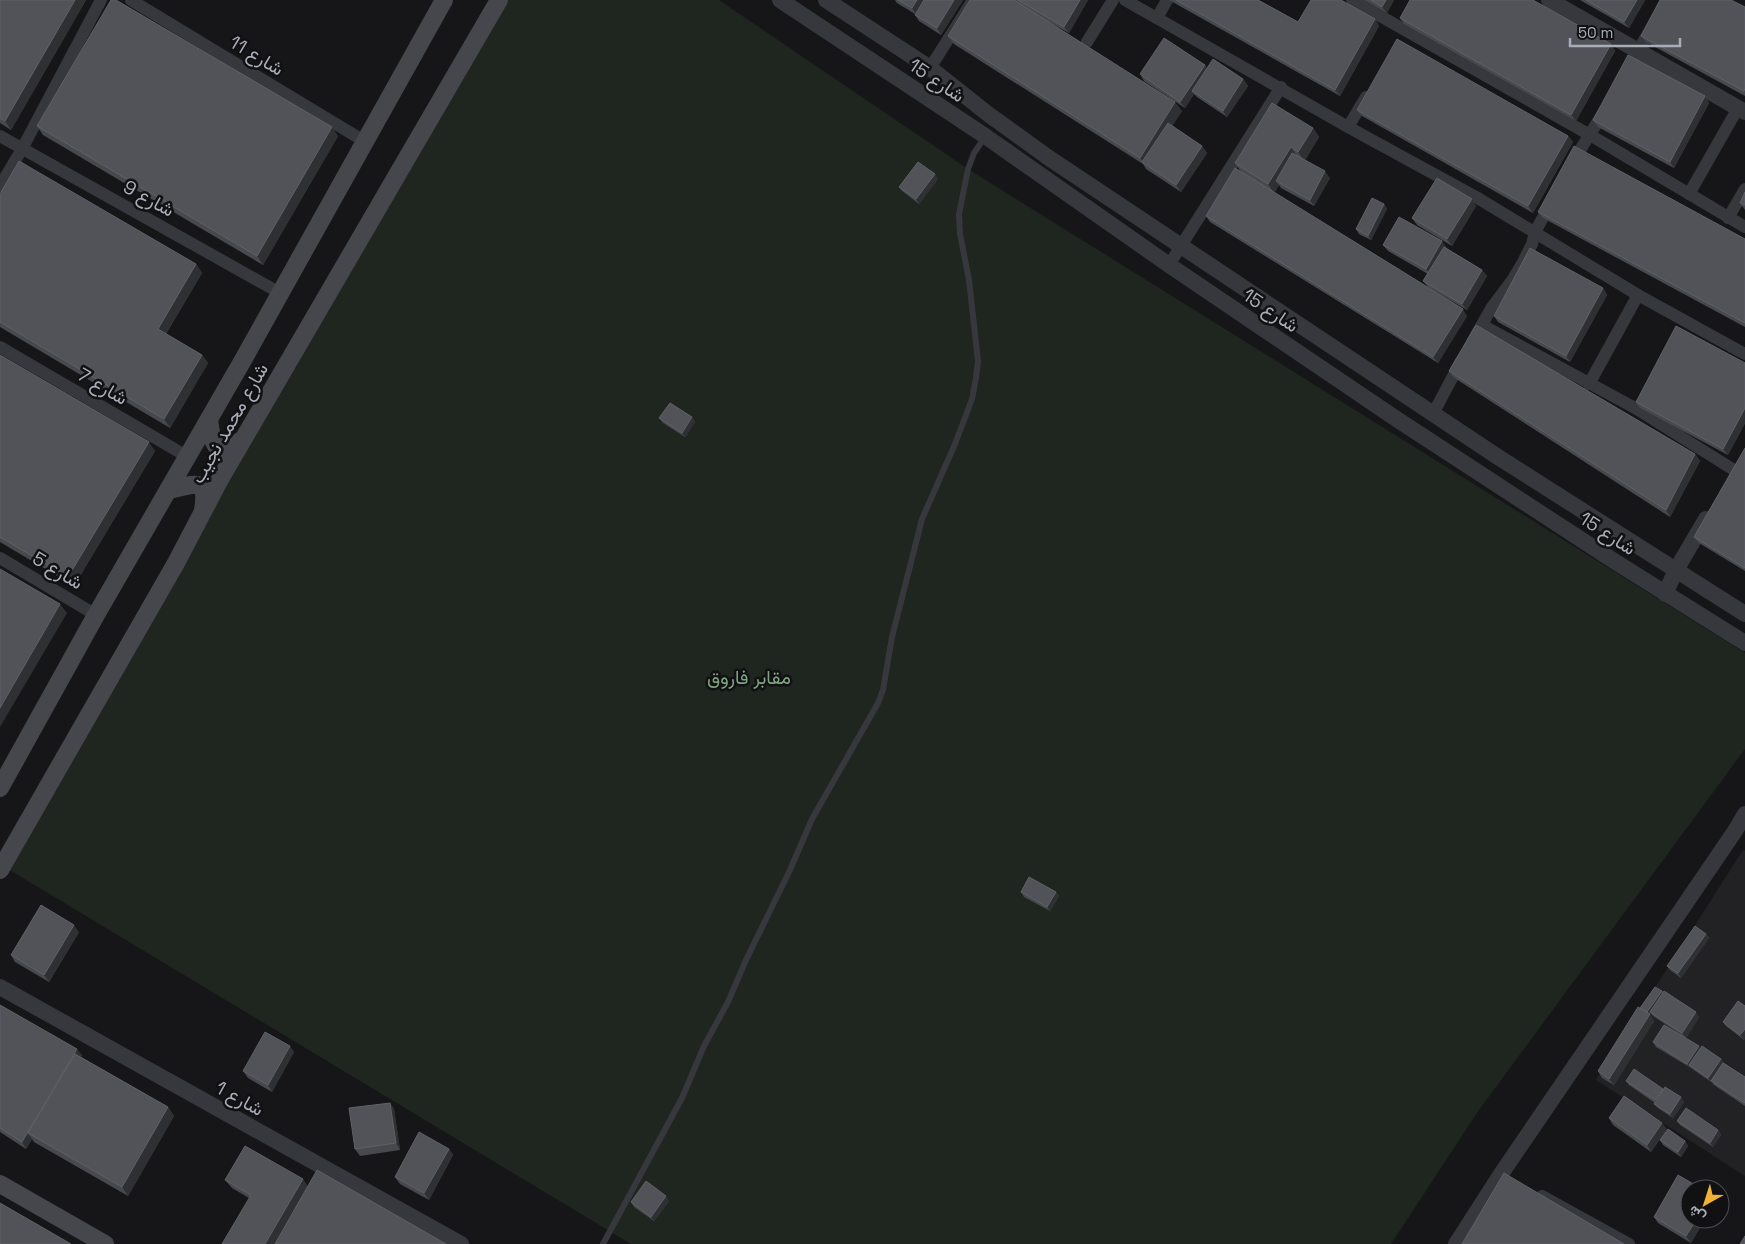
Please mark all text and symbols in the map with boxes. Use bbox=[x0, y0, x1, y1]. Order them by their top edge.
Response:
scale bar bbox=[1570, 15, 1680, 47]
text: 50 m bbox=[1578, 23, 1613, 42]
street label: شارع 11 bbox=[225, 30, 288, 81]
street label: شارع 15 bbox=[904, 53, 970, 108]
street label: شارع 9 bbox=[119, 174, 179, 223]
street label: شارع 15 bbox=[1238, 283, 1304, 338]
street label: شارع محمد نجيب bbox=[185, 359, 274, 488]
street label: شارع 7 bbox=[73, 362, 132, 411]
street label: شارع 15 bbox=[1575, 506, 1641, 561]
street label: شارع 5 bbox=[28, 546, 88, 595]
park label: مقابر فاروق bbox=[707, 665, 791, 690]
street label: شارع 1 bbox=[211, 1075, 268, 1122]
north arrow bbox=[1680, 1179, 1730, 1229]
text: ش bbox=[1684, 1202, 1709, 1226]

